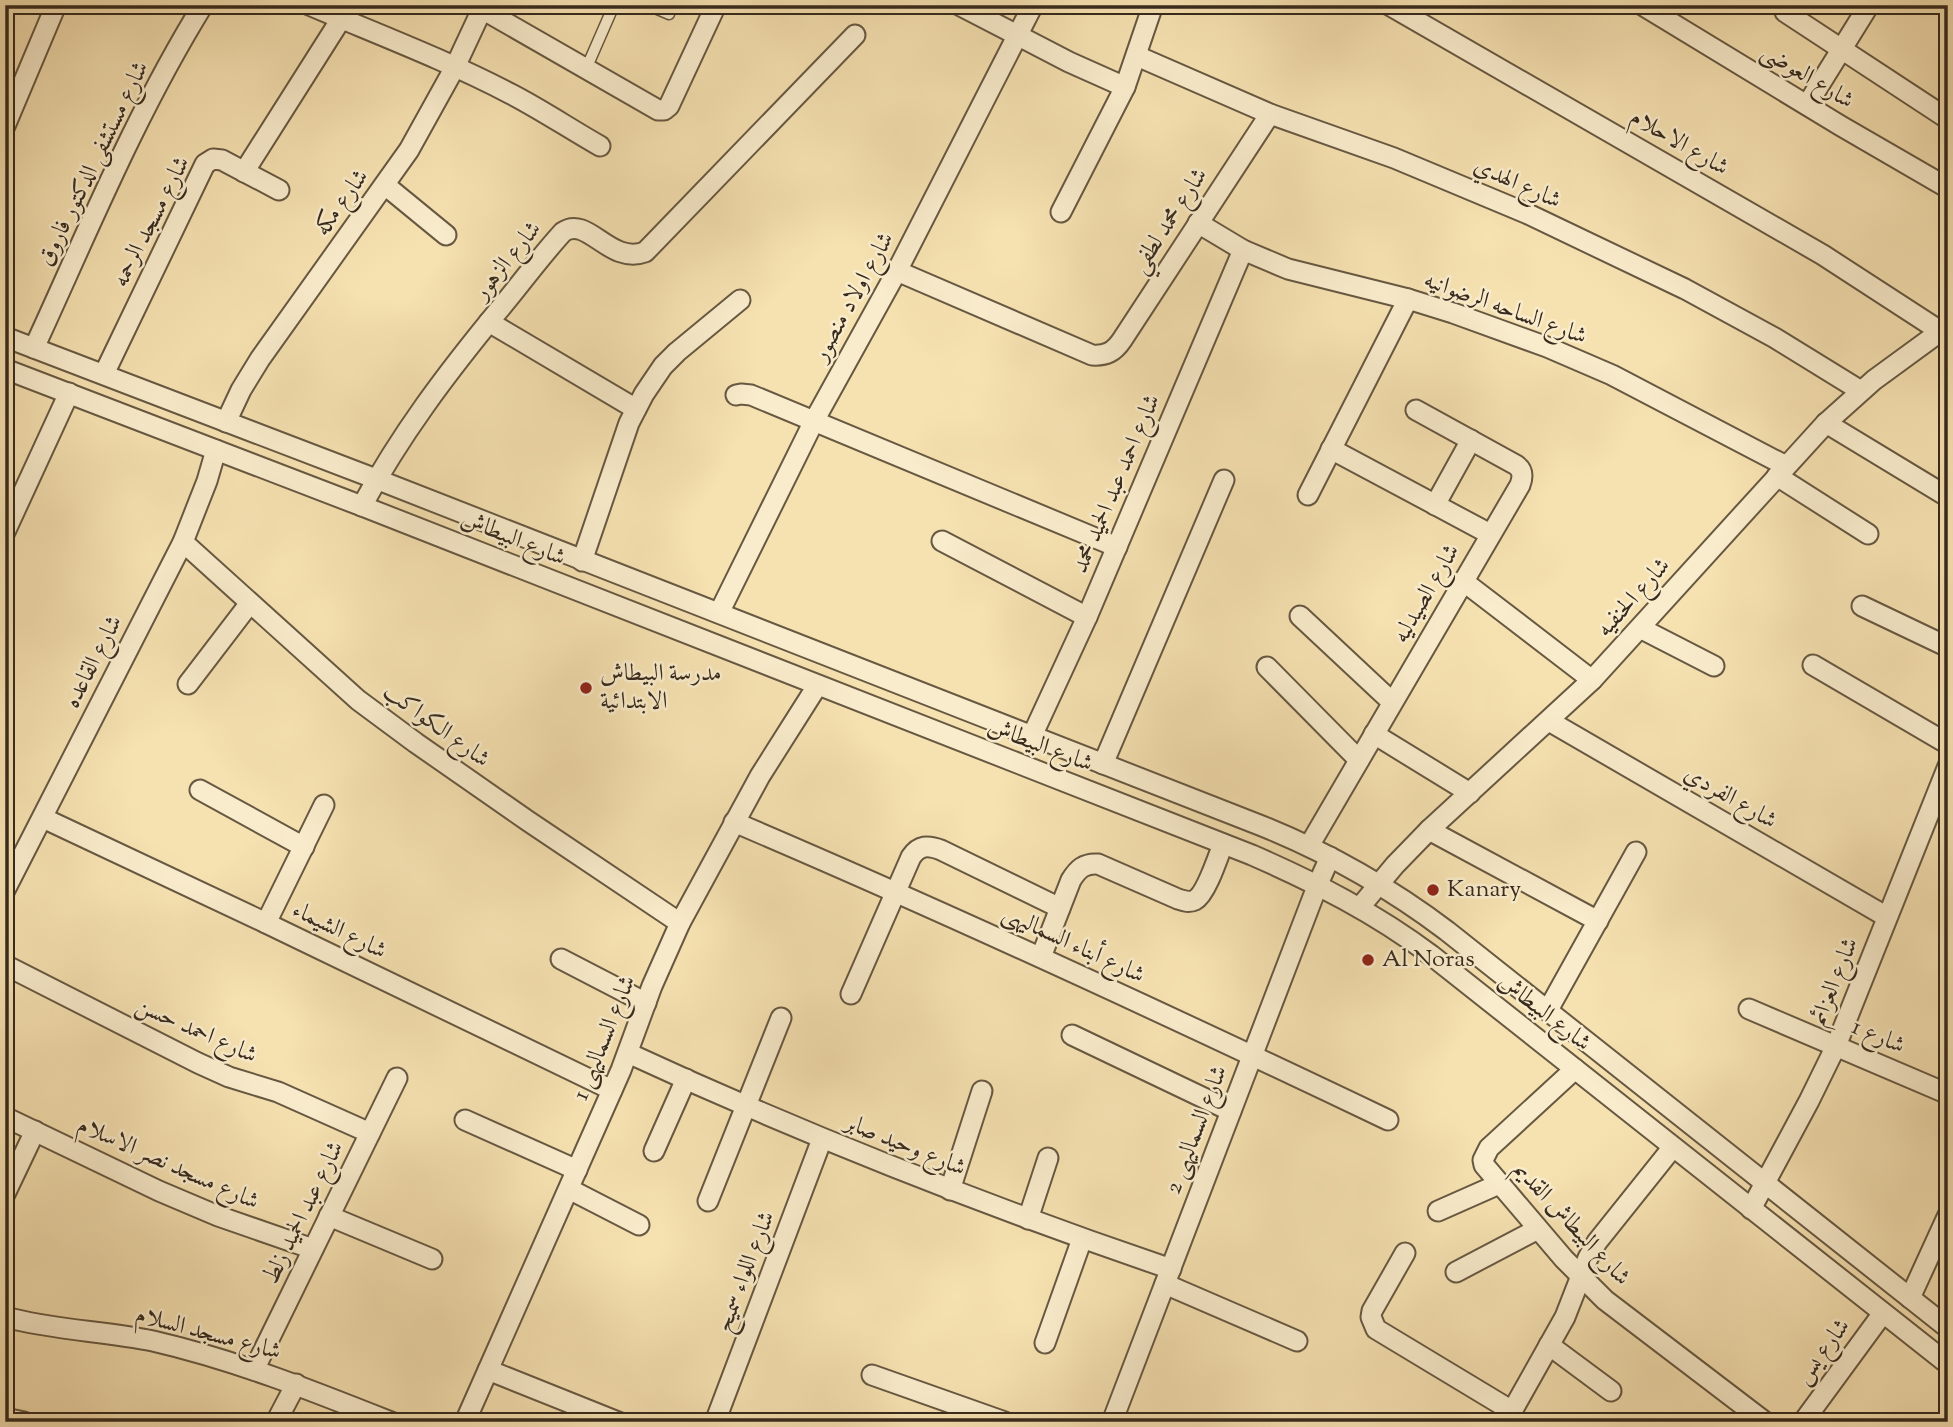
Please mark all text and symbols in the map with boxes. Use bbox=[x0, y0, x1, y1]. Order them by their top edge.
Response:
street label: شارع العوضى bbox=[1753, 36, 1860, 119]
street label: شارع مستشفى الدكتور فاروق bbox=[30, 56, 159, 273]
street label: شارع الاحلام bbox=[1622, 101, 1735, 187]
street label: شارع الهدي bbox=[1467, 150, 1566, 219]
street label: شارع مسجد الرحمه bbox=[104, 151, 200, 294]
street label: شارع محمد لطفي bbox=[1123, 162, 1220, 283]
street label: شارع مكه bbox=[306, 163, 379, 244]
street label: شارع الزهور bbox=[464, 214, 551, 310]
street label: شارع اولاد منصور bbox=[803, 226, 904, 370]
street label: شارع الساحه الرضوانيه bbox=[1418, 264, 1591, 355]
street label: شارع احمد عبد الحميد محمد bbox=[1064, 389, 1171, 579]
street label: شارع البيطاش bbox=[455, 503, 571, 576]
street label: شارع الصيدليه bbox=[1385, 538, 1470, 651]
street label: شارع الحنفيه bbox=[1589, 551, 1680, 646]
street label: شارع القاعده bbox=[56, 610, 133, 715]
place label: مدرسة البيطاش الابتدائية bbox=[600, 657, 722, 719]
street label: شارع الكواكب bbox=[375, 675, 497, 777]
marker: مدرسة البيطاش الابتدائية bbox=[578, 680, 594, 696]
street label: شارع البيطاش bbox=[982, 710, 1098, 783]
street label: شارع الفردي bbox=[1677, 758, 1783, 839]
place label: Kanary bbox=[1447, 873, 1521, 907]
marker: Kanary bbox=[1425, 882, 1441, 898]
street label: شارع الشيماء bbox=[286, 893, 392, 969]
street label: شارع أبناء السماليهى bbox=[996, 895, 1151, 994]
street label: شارع العزائم bbox=[1802, 933, 1870, 1032]
place label: Al Noras bbox=[1382, 943, 1475, 977]
marker: Al Noras bbox=[1360, 952, 1376, 968]
street label: شارع البيطاش bbox=[1489, 966, 1598, 1061]
street label: شارع السماليهى 1 bbox=[565, 970, 646, 1106]
street label: شارع احمد حسن bbox=[129, 989, 262, 1074]
street label: شارع 1 bbox=[1846, 1011, 1910, 1064]
street label: شارع السماليهى 2 bbox=[1157, 1061, 1238, 1199]
street label: شارع وحيد صابر bbox=[836, 1105, 971, 1187]
street label: شارع مسجد نصر الاسلام bbox=[71, 1109, 264, 1221]
street label: شارع عبد الحميد زلط bbox=[255, 1136, 354, 1291]
street label: شارع البيطاش القديم bbox=[1503, 1154, 1638, 1295]
street label: شارع اللواء سميح bbox=[707, 1206, 787, 1338]
street label: شارع مسجد السلام bbox=[131, 1298, 285, 1372]
street label: شارع يس bbox=[1787, 1312, 1860, 1393]

